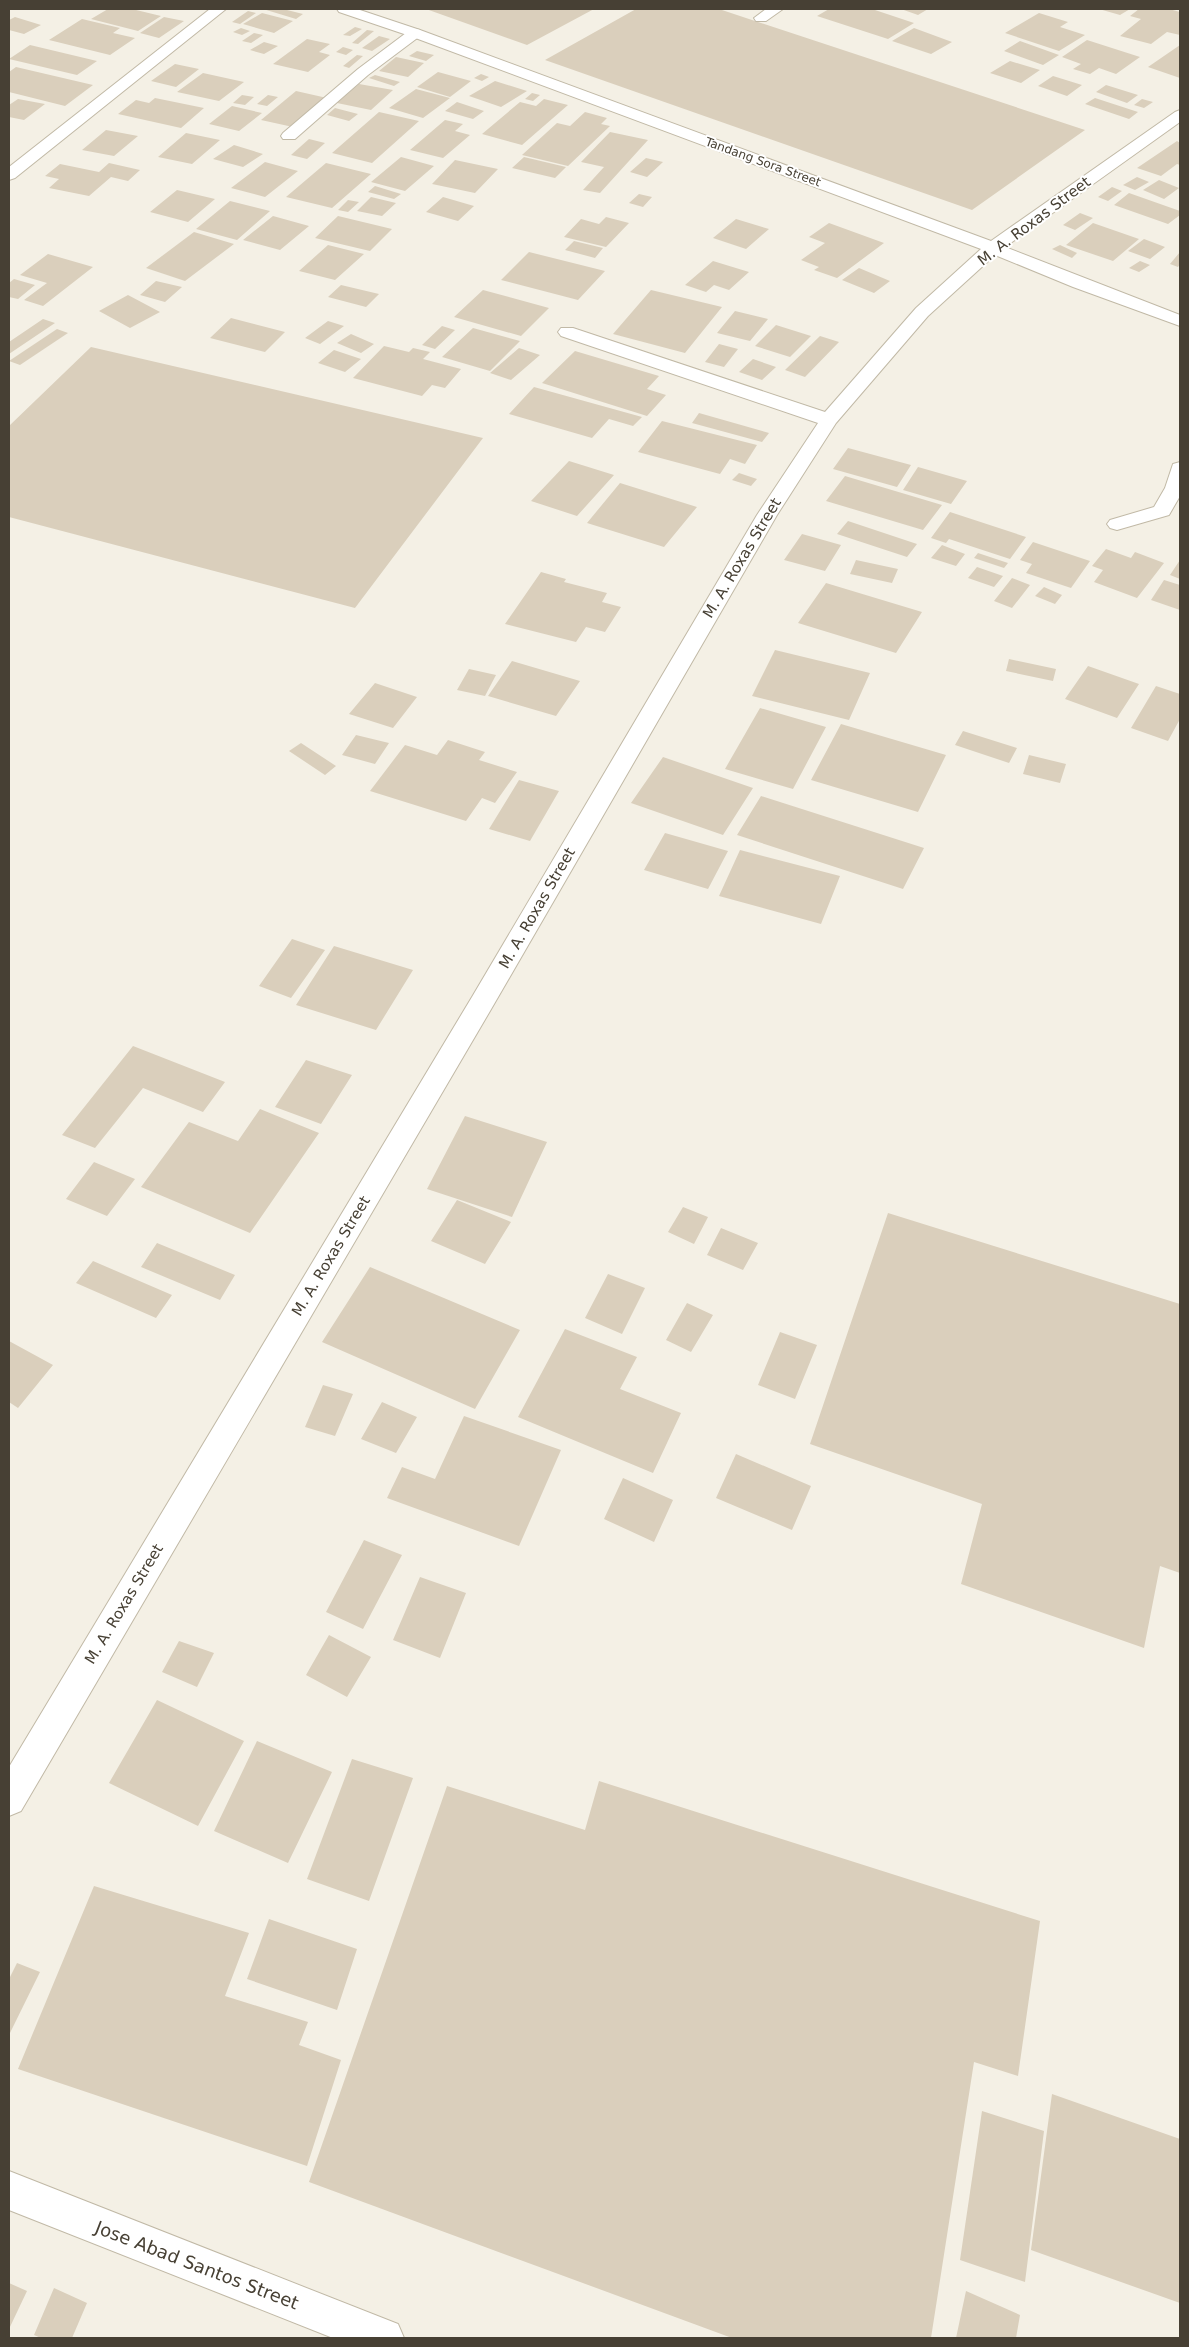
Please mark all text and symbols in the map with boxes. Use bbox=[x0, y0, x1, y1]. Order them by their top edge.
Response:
street label: Tandang Sora Street bbox=[702, 134, 823, 190]
street label: M. A. Roxas Street bbox=[974, 173, 1094, 269]
street label: M. A. Roxas Street bbox=[699, 495, 785, 621]
street label: M. A. Roxas Street bbox=[495, 844, 579, 972]
street label: M. A. Roxas Street bbox=[288, 1193, 374, 1319]
street label: M. A. Roxas Street bbox=[81, 1541, 167, 1667]
street label: Jose Abad Santos Street bbox=[91, 2216, 302, 2314]

